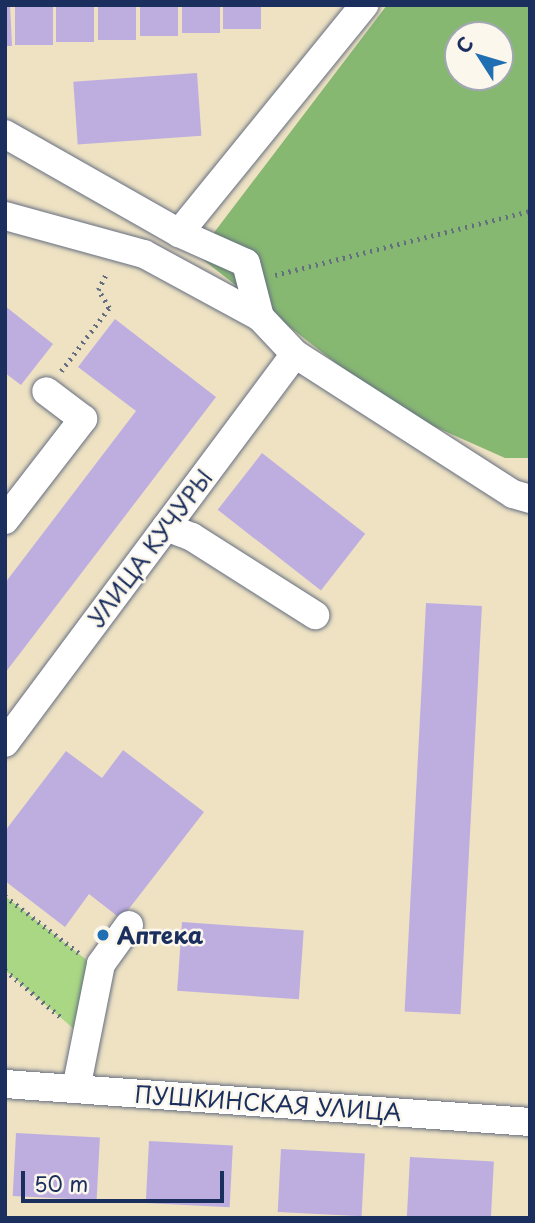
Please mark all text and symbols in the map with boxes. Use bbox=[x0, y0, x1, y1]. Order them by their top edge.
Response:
north arrow bbox=[444, 21, 514, 91]
text: С bbox=[448, 30, 479, 59]
street label: УЛИЦА КУЧУРЫ bbox=[82, 463, 218, 633]
place label: Аптека bbox=[117, 921, 203, 949]
marker: Аптека bbox=[95, 927, 111, 943]
street label: ПУШКИНСКАЯ УЛИЦА bbox=[134, 1080, 402, 1126]
scale bar bbox=[24, 1156, 228, 1200]
text: 50 m bbox=[34, 1167, 88, 1199]

